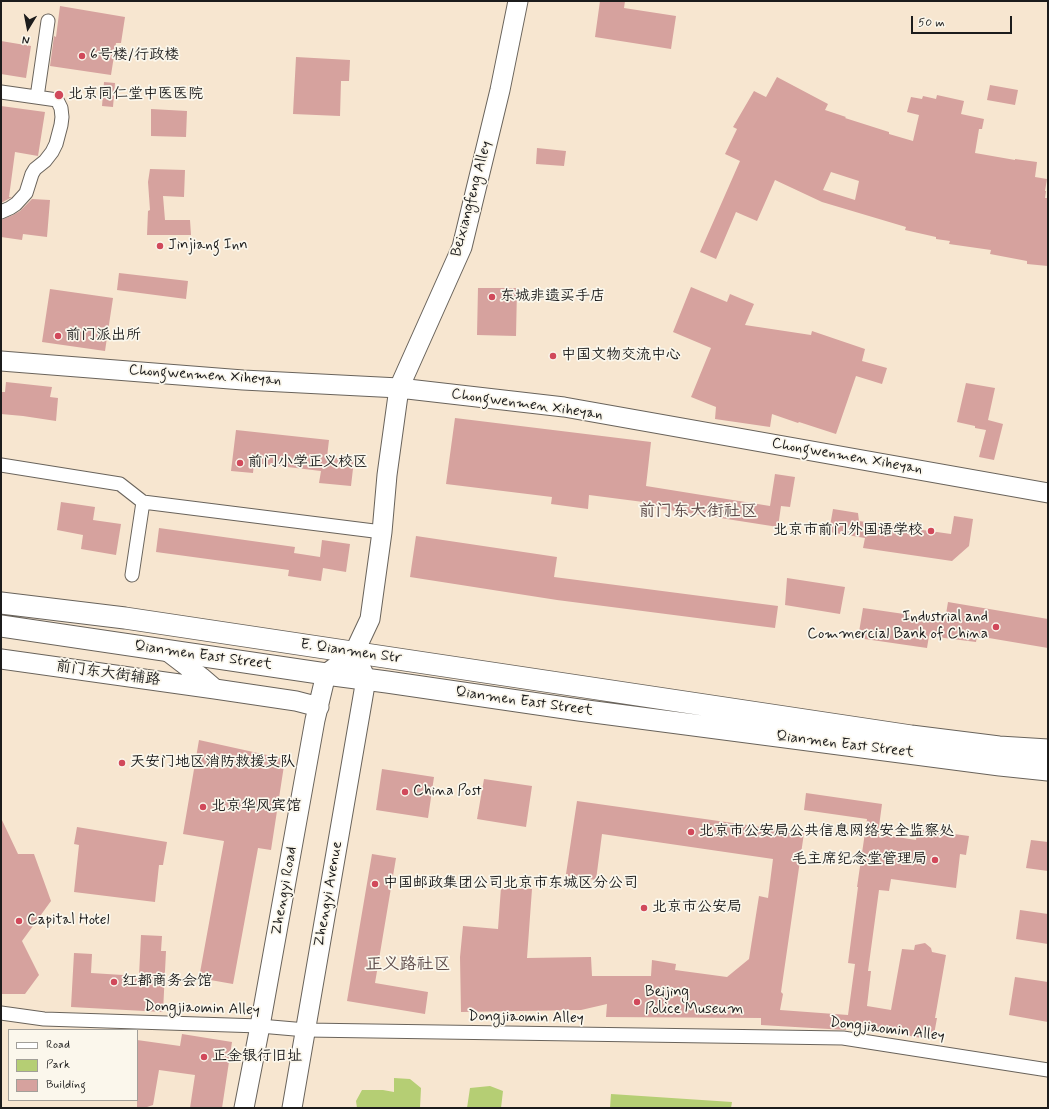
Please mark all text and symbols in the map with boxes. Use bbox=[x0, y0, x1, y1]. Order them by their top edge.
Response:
north arrow bbox=[8, 8, 48, 48]
scale bar bbox=[913, 8, 1014, 34]
text: 50 m bbox=[918, 15, 945, 31]
text: N bbox=[21, 32, 31, 47]
place label: 6号楼/行政楼 bbox=[90, 47, 179, 65]
marker: 6号楼/行政楼 bbox=[77, 51, 87, 61]
place label: 北京同仁堂中医医院 bbox=[68, 86, 203, 104]
marker: 北京同仁堂中医医院 bbox=[53, 89, 65, 101]
street label: Beixiangfeng Alley bbox=[448, 139, 496, 259]
place label: Jinjiang Inn bbox=[168, 237, 248, 255]
marker: Jinjiang Inn bbox=[155, 241, 165, 251]
place label: 东城非遗买手店 bbox=[500, 288, 605, 306]
marker: 东城非遗买手店 bbox=[487, 292, 497, 302]
place label: 前门派出所 bbox=[66, 327, 141, 345]
marker: 前门派出所 bbox=[53, 331, 63, 341]
place label: 中国文物交流中心 bbox=[561, 347, 681, 365]
marker: 中国文物交流中心 bbox=[548, 351, 558, 361]
street label: Chongwenmen Xiheyan bbox=[128, 362, 282, 390]
street label: Chongwenmen Xiheyan bbox=[450, 385, 604, 425]
street label: Chongwenmen Xiheyan bbox=[770, 435, 924, 479]
place label: 前门小学正义校区 bbox=[248, 454, 368, 472]
marker: 前门小学正义校区 bbox=[235, 458, 245, 468]
district label: 前门东大街社区 bbox=[639, 502, 757, 522]
place label: 北京市前门外国语学校 bbox=[773, 522, 923, 540]
marker: 北京市前门外国语学校 bbox=[926, 526, 936, 536]
place label: Industrial and Commercial Bank of China bbox=[807, 609, 988, 644]
marker: Industrial and Commercial Bank of China bbox=[991, 622, 1001, 632]
street label: E. Qianmen Str bbox=[299, 636, 403, 668]
street label: Qianmen East Street bbox=[133, 637, 273, 675]
street label: 前门东大街辅路 bbox=[55, 658, 161, 690]
street label: Qianmen East Street bbox=[454, 683, 594, 721]
street label: Qianmen East Street bbox=[775, 728, 915, 762]
place label: 天安门地区消防救援支队 bbox=[130, 754, 295, 772]
marker: 天安门地区消防救援支队 bbox=[117, 758, 127, 768]
place label: China Post bbox=[413, 783, 482, 801]
marker: China Post bbox=[400, 787, 410, 797]
place label: 北京华风宾馆 bbox=[211, 798, 301, 816]
marker: 北京华风宾馆 bbox=[198, 802, 208, 812]
place label: 北京市公安局公共信息网络安全监察处 bbox=[699, 823, 954, 841]
marker: 北京市公安局公共信息网络安全监察处 bbox=[686, 827, 696, 837]
street label: Zhengyi Avenue bbox=[311, 840, 347, 948]
street label: Zhengyi Road bbox=[268, 845, 302, 937]
place label: 毛主席纪念堂管理局 bbox=[792, 851, 927, 869]
marker: 毛主席纪念堂管理局 bbox=[930, 855, 940, 865]
place label: 中国邮政集团公司北京市东城区分公司 bbox=[383, 875, 638, 893]
marker: 中国邮政集团公司北京市东城区分公司 bbox=[370, 879, 380, 889]
place label: 北京市公安局 bbox=[652, 899, 742, 917]
marker: 北京市公安局 bbox=[639, 903, 649, 913]
place label: Capital Hotel bbox=[27, 912, 110, 930]
marker: Capital Hotel bbox=[14, 916, 24, 926]
district label: 正义路社区 bbox=[366, 955, 450, 975]
place label: 红都商务会馆 bbox=[122, 973, 212, 991]
marker: 红都商务会馆 bbox=[109, 977, 119, 987]
place label: Beijing Police Museum bbox=[645, 984, 743, 1019]
marker: Beijing Police Museum bbox=[632, 997, 642, 1007]
street label: Dongjiaomin Alley bbox=[144, 998, 260, 1020]
street label: Dongjiaomin Alley bbox=[468, 1008, 584, 1028]
street label: Dongjiaomin Alley bbox=[828, 1014, 946, 1046]
legend bbox=[8, 1029, 138, 1101]
text: Road bbox=[46, 1037, 70, 1053]
place label: 正金银行旧址 bbox=[212, 1048, 302, 1066]
marker: 正金银行旧址 bbox=[199, 1052, 209, 1062]
text: Park bbox=[46, 1057, 70, 1073]
text: Building bbox=[46, 1077, 86, 1093]

